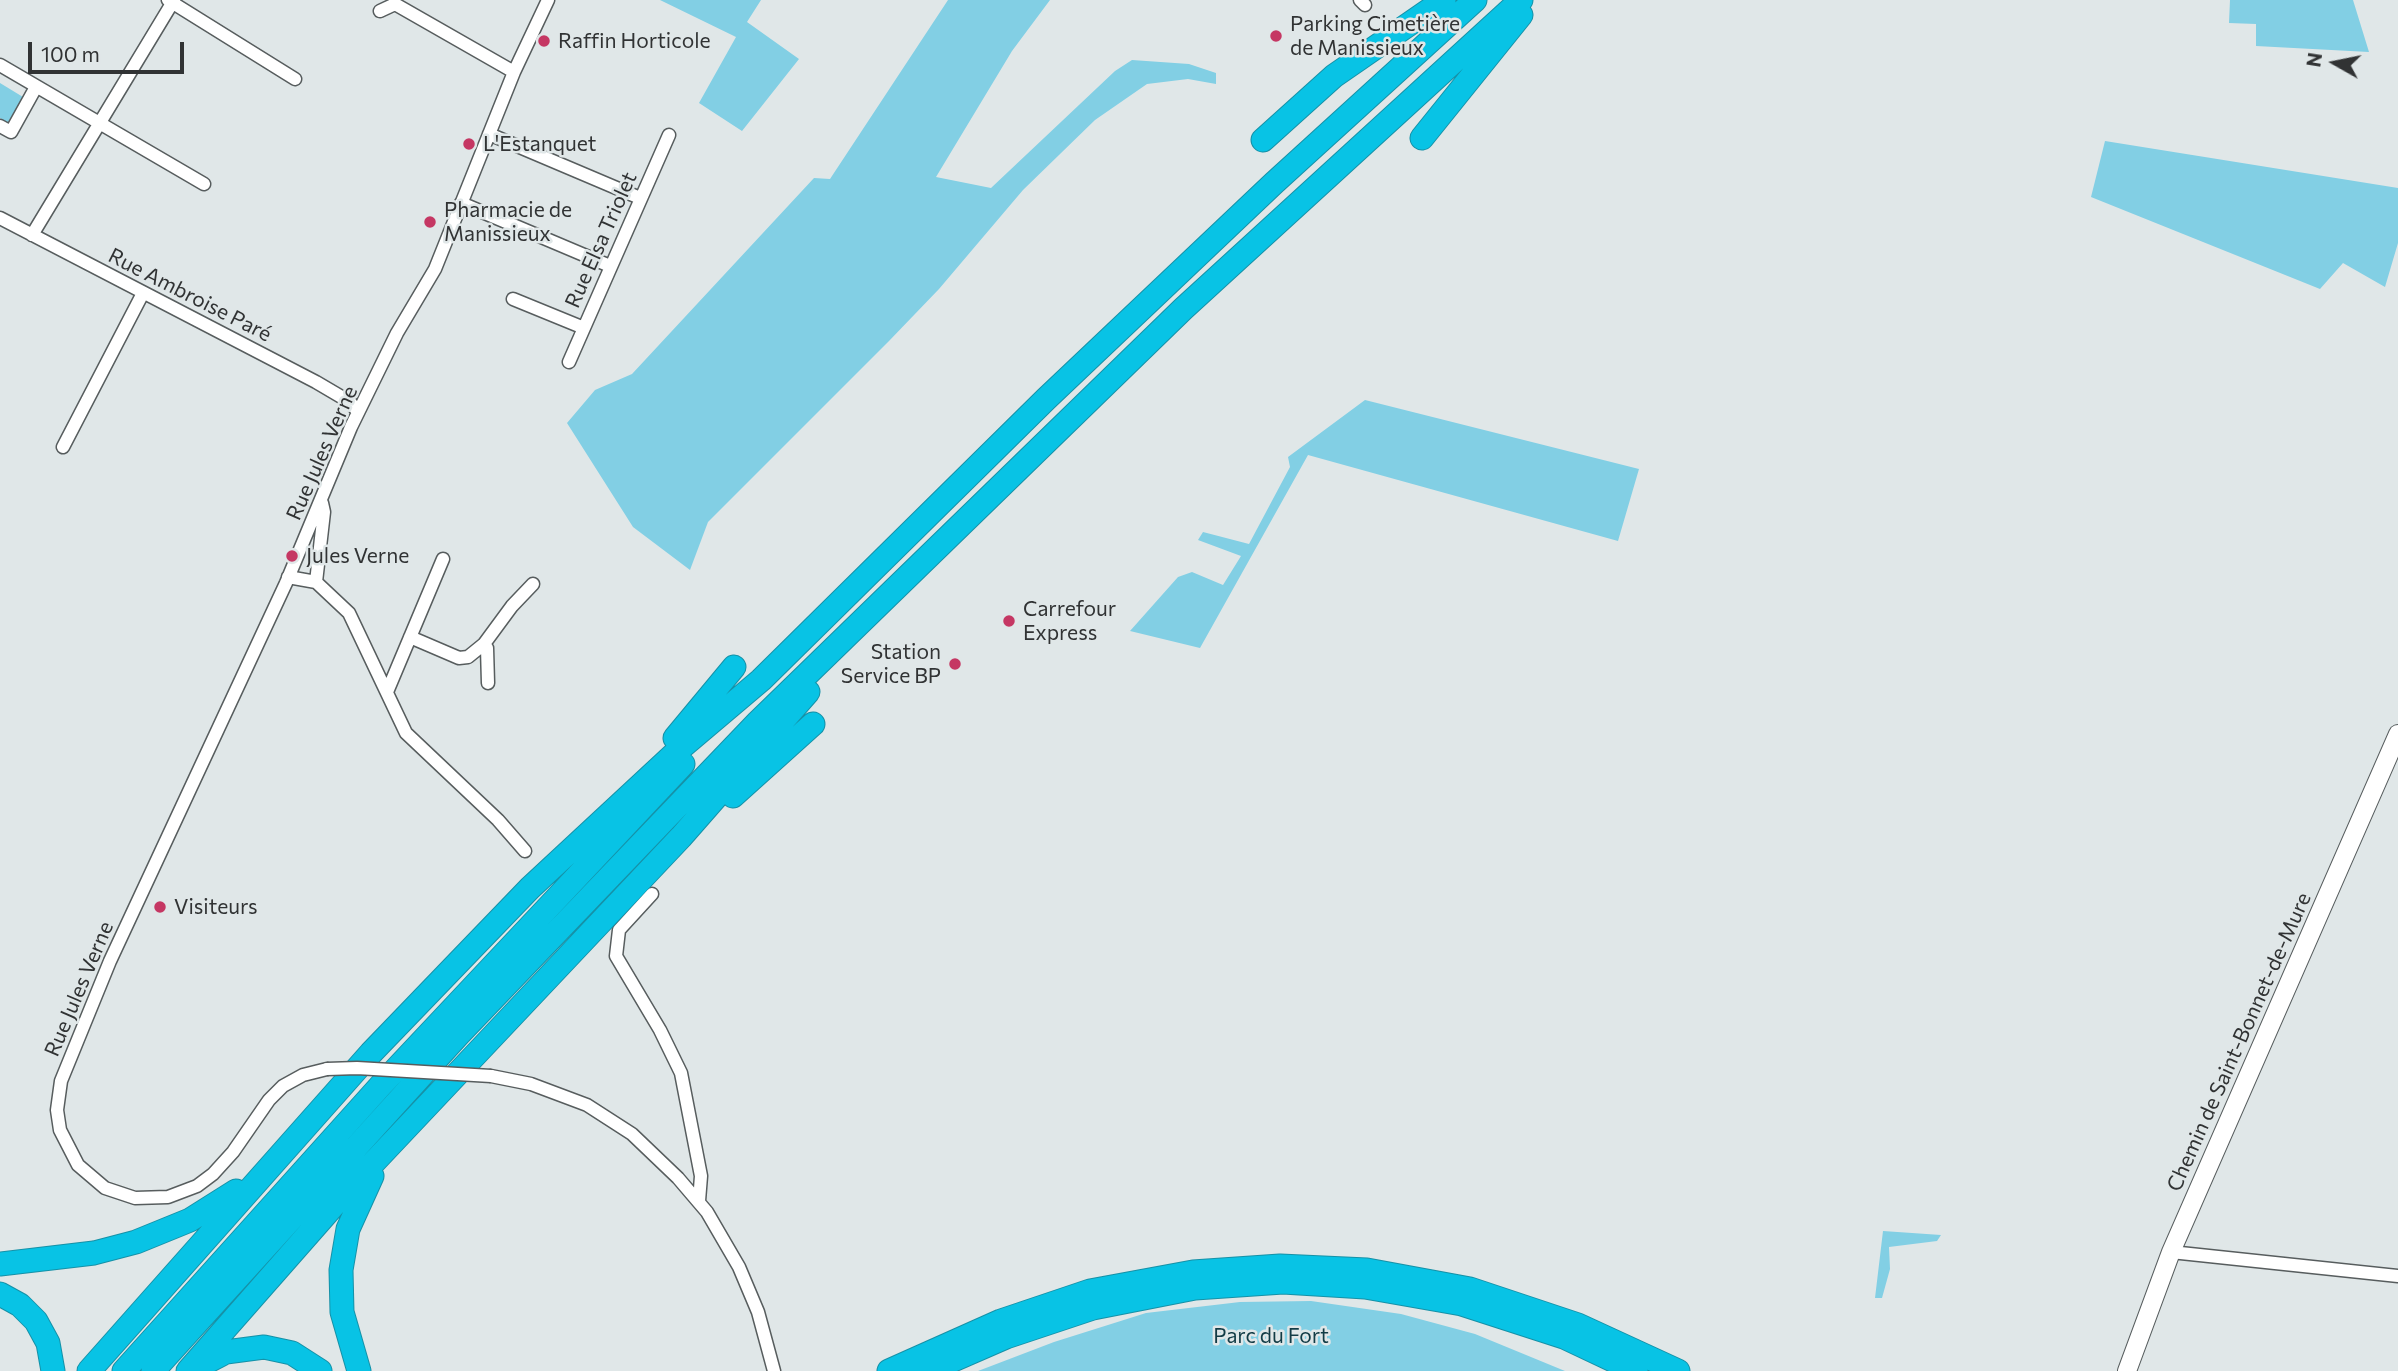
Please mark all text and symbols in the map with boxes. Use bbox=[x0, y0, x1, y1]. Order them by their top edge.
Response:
place label: Parking Cimetière de Manissieux bbox=[1290, 11, 1460, 61]
scale bar bbox=[32, 28, 187, 72]
place label: Raffin Horticole bbox=[558, 28, 711, 54]
marker: Parking Cimetière de Manissieux bbox=[1268, 28, 1284, 44]
north arrow bbox=[2300, 28, 2370, 98]
marker: Raffin Horticole bbox=[536, 33, 552, 49]
text: 100 m bbox=[41, 41, 100, 66]
text: N bbox=[2301, 51, 2326, 68]
place label: L'Estanquet bbox=[483, 131, 596, 157]
marker: L'Estanquet bbox=[461, 136, 477, 152]
street label: Rue Elsa Triolet bbox=[560, 168, 642, 312]
place label: Pharmacie de Manissieux bbox=[444, 197, 572, 247]
marker: Pharmacie de Manissieux bbox=[422, 214, 438, 230]
street label: Rue Ambroise Paré bbox=[104, 243, 276, 347]
street label: Rue Jules Verne bbox=[281, 382, 363, 524]
place label: Jules Verne bbox=[306, 543, 409, 569]
marker: Jules Verne bbox=[284, 548, 300, 564]
place label: Carrefour Express bbox=[1023, 596, 1116, 646]
marker: Carrefour Express bbox=[1001, 613, 1017, 629]
place label: Station Service BP bbox=[841, 639, 941, 689]
marker: Station Service BP bbox=[947, 656, 963, 672]
street label: Chemin de Saint-Bonnet-de-Mure bbox=[2162, 889, 2316, 1195]
place label: Visiteurs bbox=[174, 894, 258, 920]
marker: Visiteurs bbox=[152, 899, 168, 915]
street label: Rue Jules Verne bbox=[39, 918, 119, 1060]
park label: Parc du Fort bbox=[1213, 1323, 1329, 1349]

